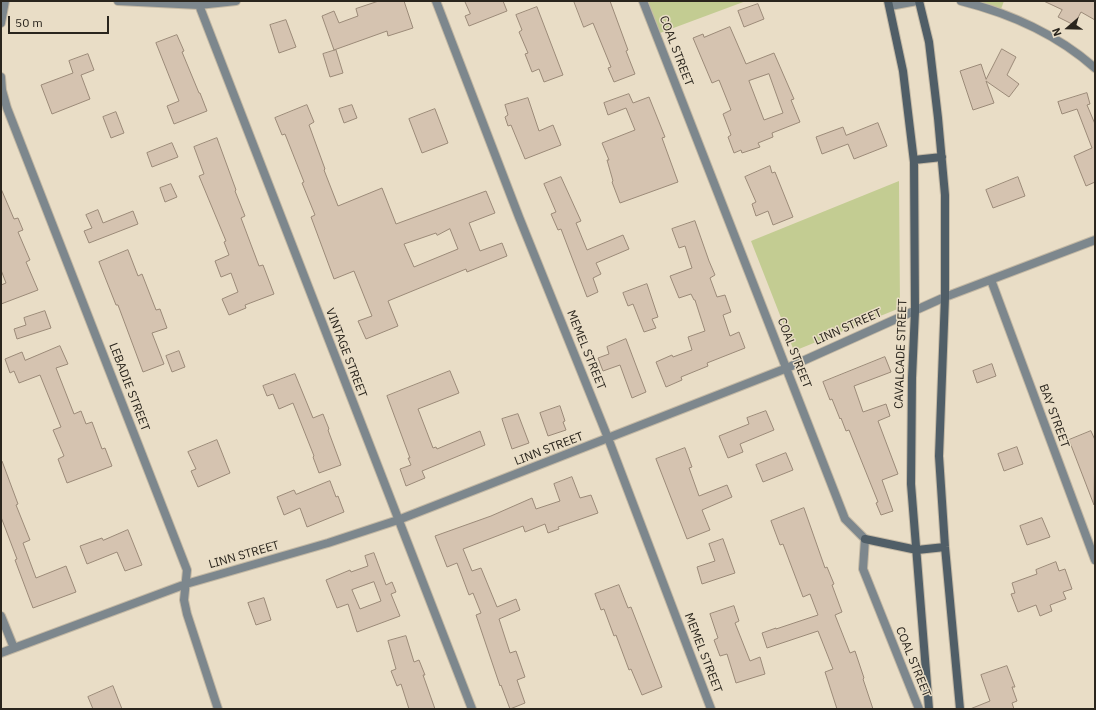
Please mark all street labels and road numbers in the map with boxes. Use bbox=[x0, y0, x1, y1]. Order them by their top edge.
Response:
street label: COAL STREET bbox=[656, 14, 696, 88]
street label: CAVALCADE STREET bbox=[892, 299, 910, 409]
street label: VINTAGE STREET bbox=[322, 306, 370, 400]
street label: LINN STREET bbox=[812, 306, 884, 348]
street label: MEMEL STREET bbox=[563, 308, 609, 392]
street label: COAL STREET bbox=[774, 316, 814, 390]
street label: LEBADIE STREET bbox=[106, 341, 152, 433]
street label: BAY STREET bbox=[1036, 382, 1072, 450]
street label: LINN STREET bbox=[512, 429, 586, 469]
street label: LINN STREET bbox=[207, 538, 281, 572]
street label: MEMEL STREET bbox=[681, 611, 725, 695]
street label: COAL STREET bbox=[892, 625, 934, 699]

